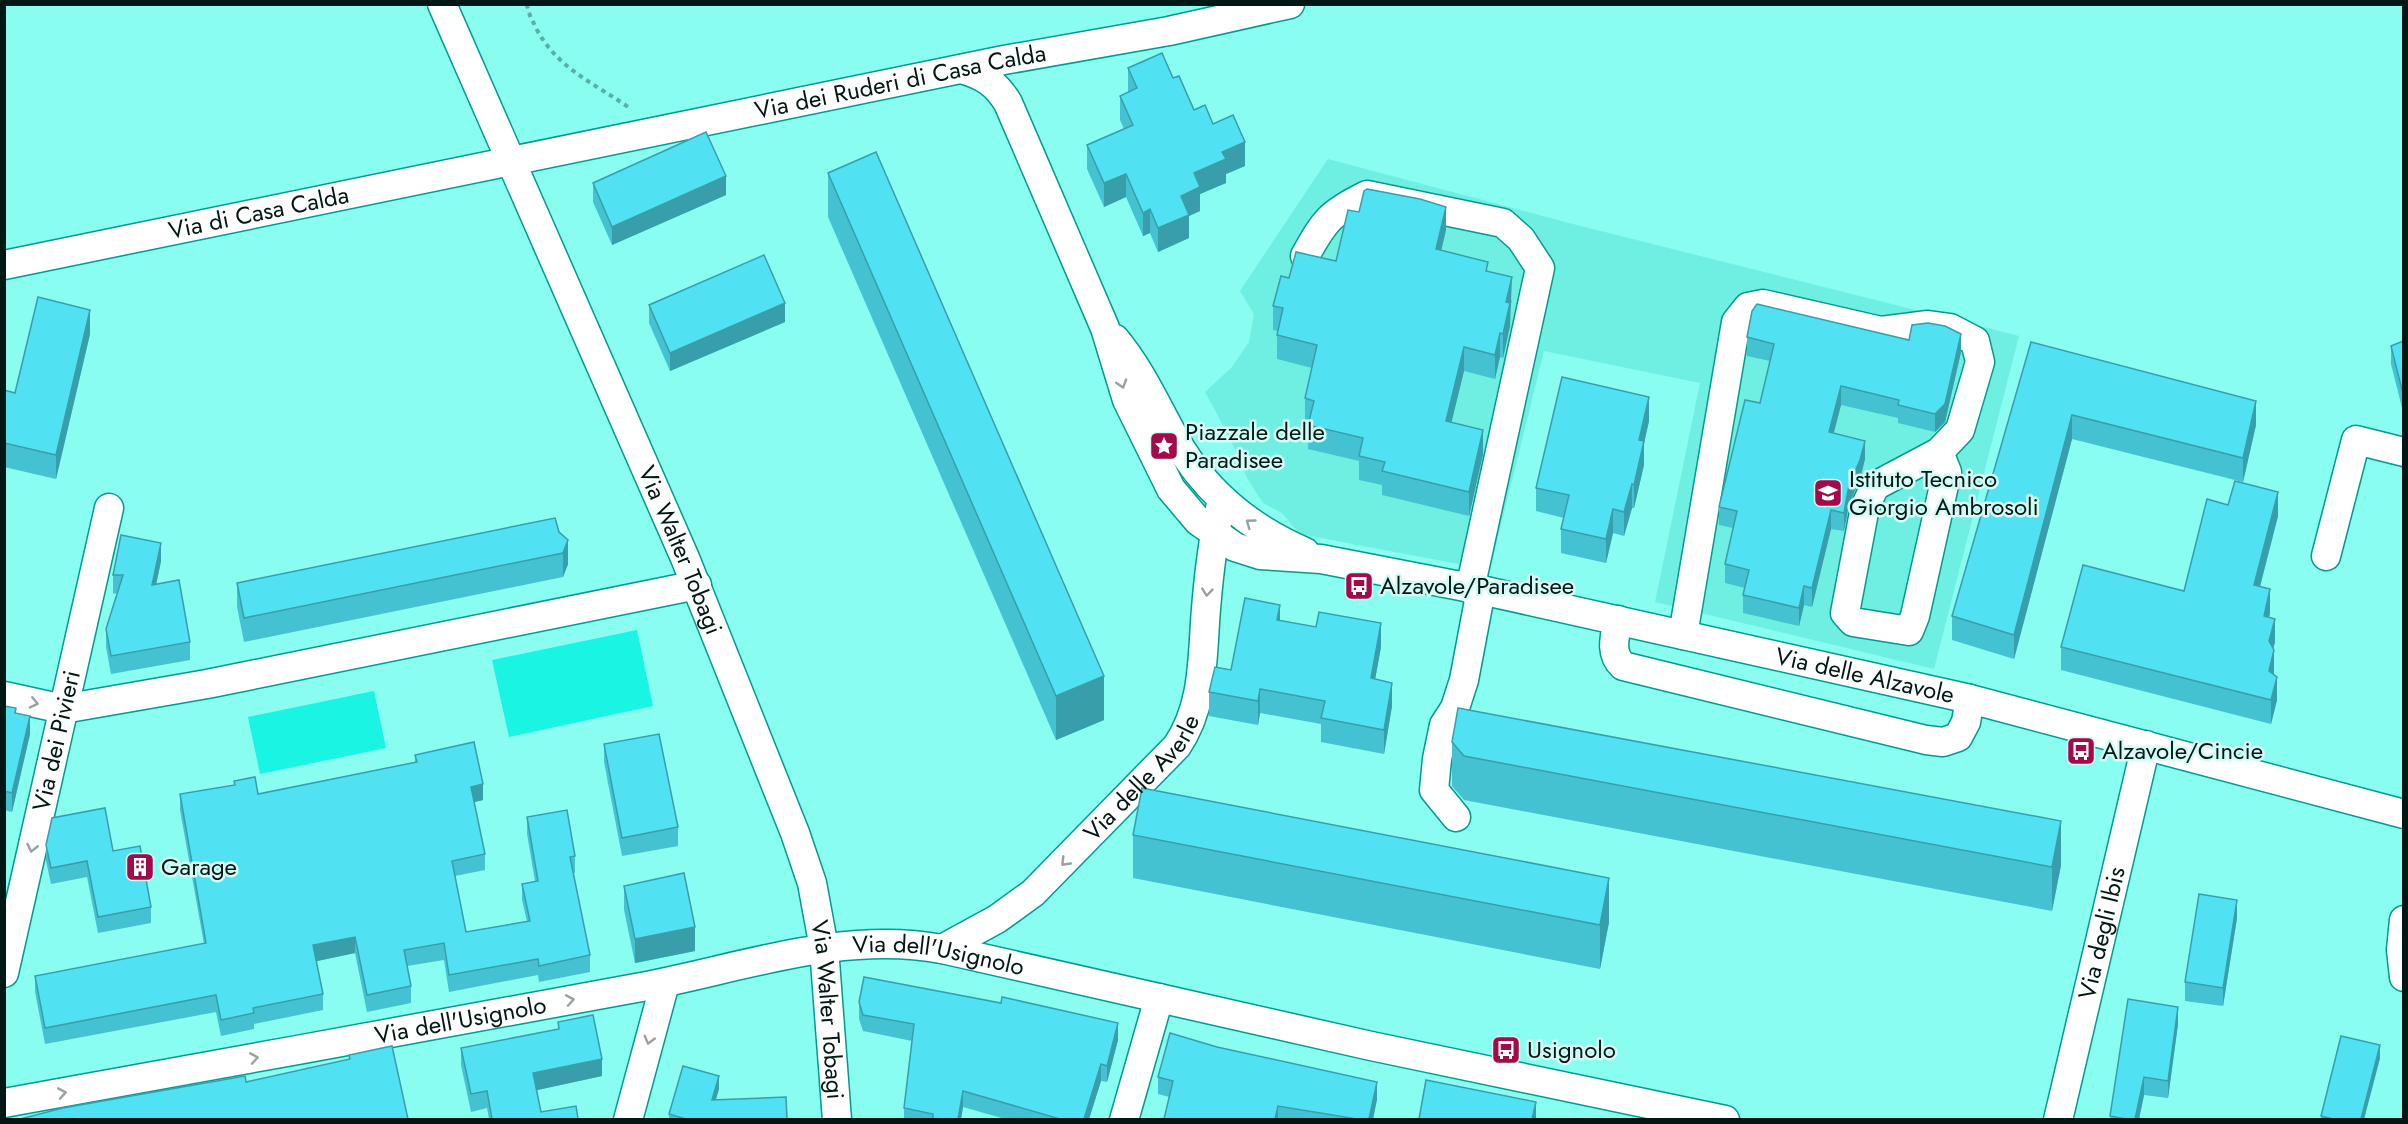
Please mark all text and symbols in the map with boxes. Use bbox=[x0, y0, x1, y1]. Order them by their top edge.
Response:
street label: Via dei Ruderi di Casa Calda bbox=[752, 35, 1049, 128]
street label: Via di Casa Calda bbox=[165, 177, 352, 248]
one-way arrow bbox=[1114, 378, 1127, 389]
place label: Piazzale delle Paradisee bbox=[1185, 414, 1325, 477]
place icon: Piazzale delle Paradisee bbox=[1148, 430, 1180, 462]
street label: Via Walter Tobagi bbox=[630, 460, 732, 640]
place label: Istituto Tecnico Giorgio Ambrosoli bbox=[1849, 461, 2039, 524]
school or university icon: Istituto Tecnico Giorgio Ambrosoli bbox=[1812, 477, 1844, 509]
one-way arrow bbox=[1246, 519, 1257, 530]
place label: Alzavole/Paradisee bbox=[1380, 568, 1574, 603]
bus stop icon: Alzavole/Paradisee bbox=[1343, 570, 1375, 602]
one-way arrow bbox=[1202, 587, 1214, 596]
street label: Via delle Alzavole bbox=[1772, 638, 1958, 712]
street label: Via dei Pivieri bbox=[23, 667, 89, 815]
one-way arrow bbox=[29, 695, 39, 708]
street label: Via delle Averle bbox=[1075, 709, 1208, 849]
place label: Alzavole/Cincie bbox=[2102, 733, 2263, 768]
bus stop icon: Alzavole/Cincie bbox=[2065, 735, 2097, 767]
one-way arrow bbox=[27, 843, 40, 853]
place label: Garage bbox=[161, 849, 237, 884]
building icon: Garage bbox=[124, 851, 156, 883]
one-way arrow bbox=[1061, 856, 1072, 866]
street label: Via degli Ibis bbox=[2069, 863, 2134, 1003]
street label: Via Walter Tobagi bbox=[802, 917, 853, 1101]
street label: Via dell'Usignolo bbox=[851, 926, 1028, 984]
street label: Via dell'Usignolo bbox=[372, 987, 549, 1053]
one-way arrow bbox=[565, 995, 574, 1007]
place label: Usignolo bbox=[1527, 1032, 1616, 1067]
one-way arrow bbox=[644, 1034, 657, 1044]
bus stop icon: Usignolo bbox=[1490, 1034, 1522, 1066]
one-way arrow bbox=[249, 1052, 259, 1065]
one-way arrow bbox=[57, 1087, 67, 1100]

